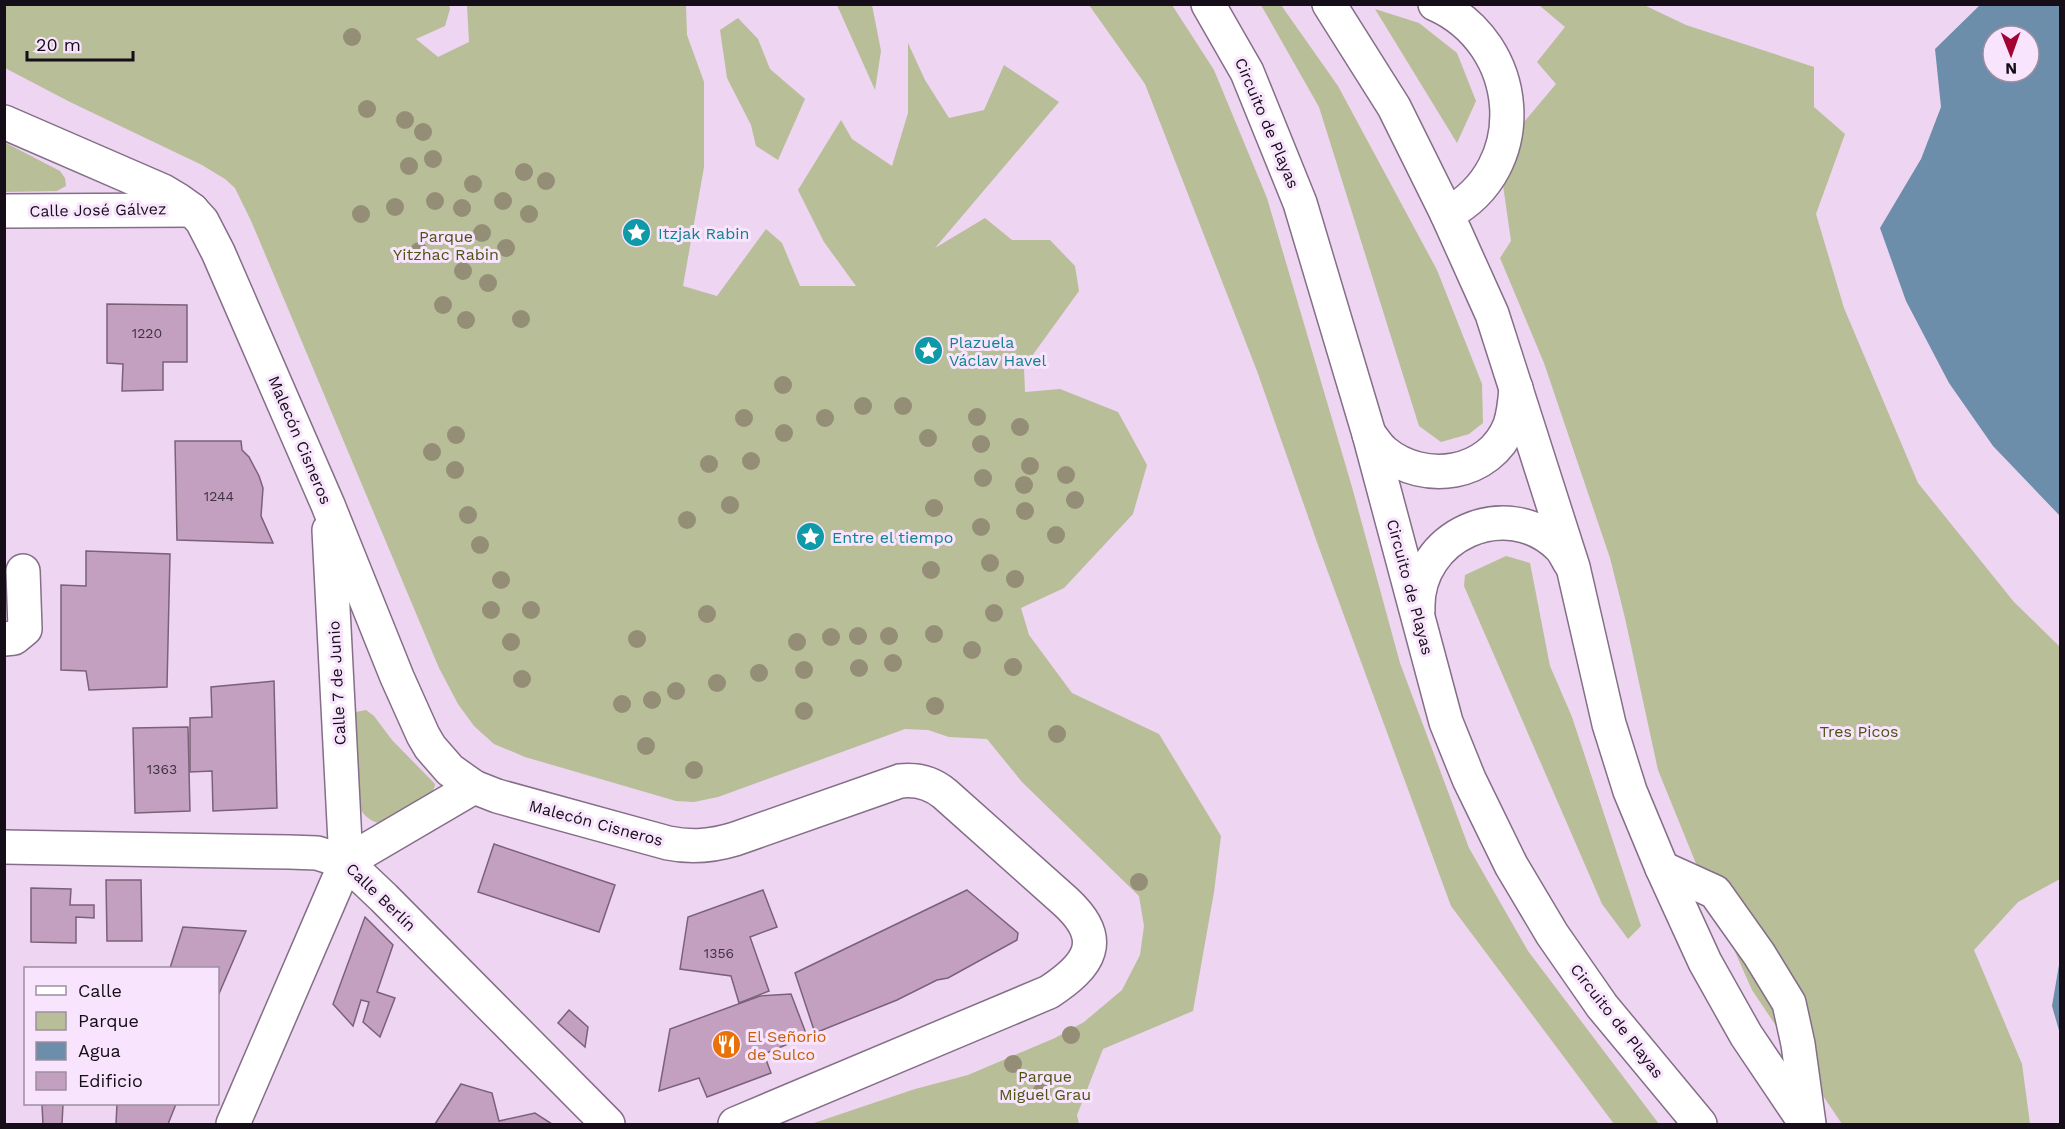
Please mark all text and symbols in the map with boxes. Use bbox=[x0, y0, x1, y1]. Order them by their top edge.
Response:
scale bar bbox=[27, 24, 134, 62]
north arrow bbox=[1981, 24, 2041, 84]
text: 20 m bbox=[36, 34, 81, 55]
street label: Circuito de Playas bbox=[1231, 55, 1303, 191]
text: N bbox=[2005, 59, 2017, 78]
street label: Calle José Gálvez bbox=[29, 199, 167, 221]
place icon: Itzjak Rabin bbox=[621, 217, 653, 249]
place label: Itzjak Rabin bbox=[658, 224, 749, 243]
park label: Parque Yitzhac Rabin bbox=[393, 227, 499, 264]
house number: 1220 bbox=[132, 325, 162, 341]
place label: Plazuela Václav Havel bbox=[949, 333, 1046, 370]
place icon: Plazuela Václav Havel bbox=[912, 335, 944, 367]
street label: Malecón Cisneros bbox=[264, 373, 336, 507]
house number: 1244 bbox=[204, 488, 234, 504]
street label: Circuito de Playas bbox=[1383, 517, 1437, 657]
place icon: Entre el tiempo bbox=[795, 521, 827, 553]
place label: Entre el tiempo bbox=[832, 528, 953, 547]
street label: Calle 7 de Junio bbox=[324, 620, 350, 746]
park label: Tres Picos bbox=[1820, 722, 1898, 741]
house number: 1363 bbox=[147, 761, 177, 777]
street label: Malecón Cisneros bbox=[527, 796, 665, 850]
street label: Calle Berlín bbox=[342, 859, 420, 935]
house number: 1356 bbox=[704, 945, 734, 961]
street label: Circuito de Playas bbox=[1566, 960, 1668, 1082]
legend bbox=[24, 967, 219, 1105]
text: Calle bbox=[78, 980, 122, 1001]
text: Parque bbox=[78, 1010, 139, 1031]
place label: El Señorio de Sulco bbox=[747, 1027, 826, 1064]
restaurant icon: El Señorio de Sulco bbox=[710, 1029, 742, 1061]
text: Agua bbox=[78, 1040, 121, 1061]
park label: Parque Miguel Grau bbox=[999, 1067, 1091, 1104]
text: Edificio bbox=[78, 1070, 143, 1091]

